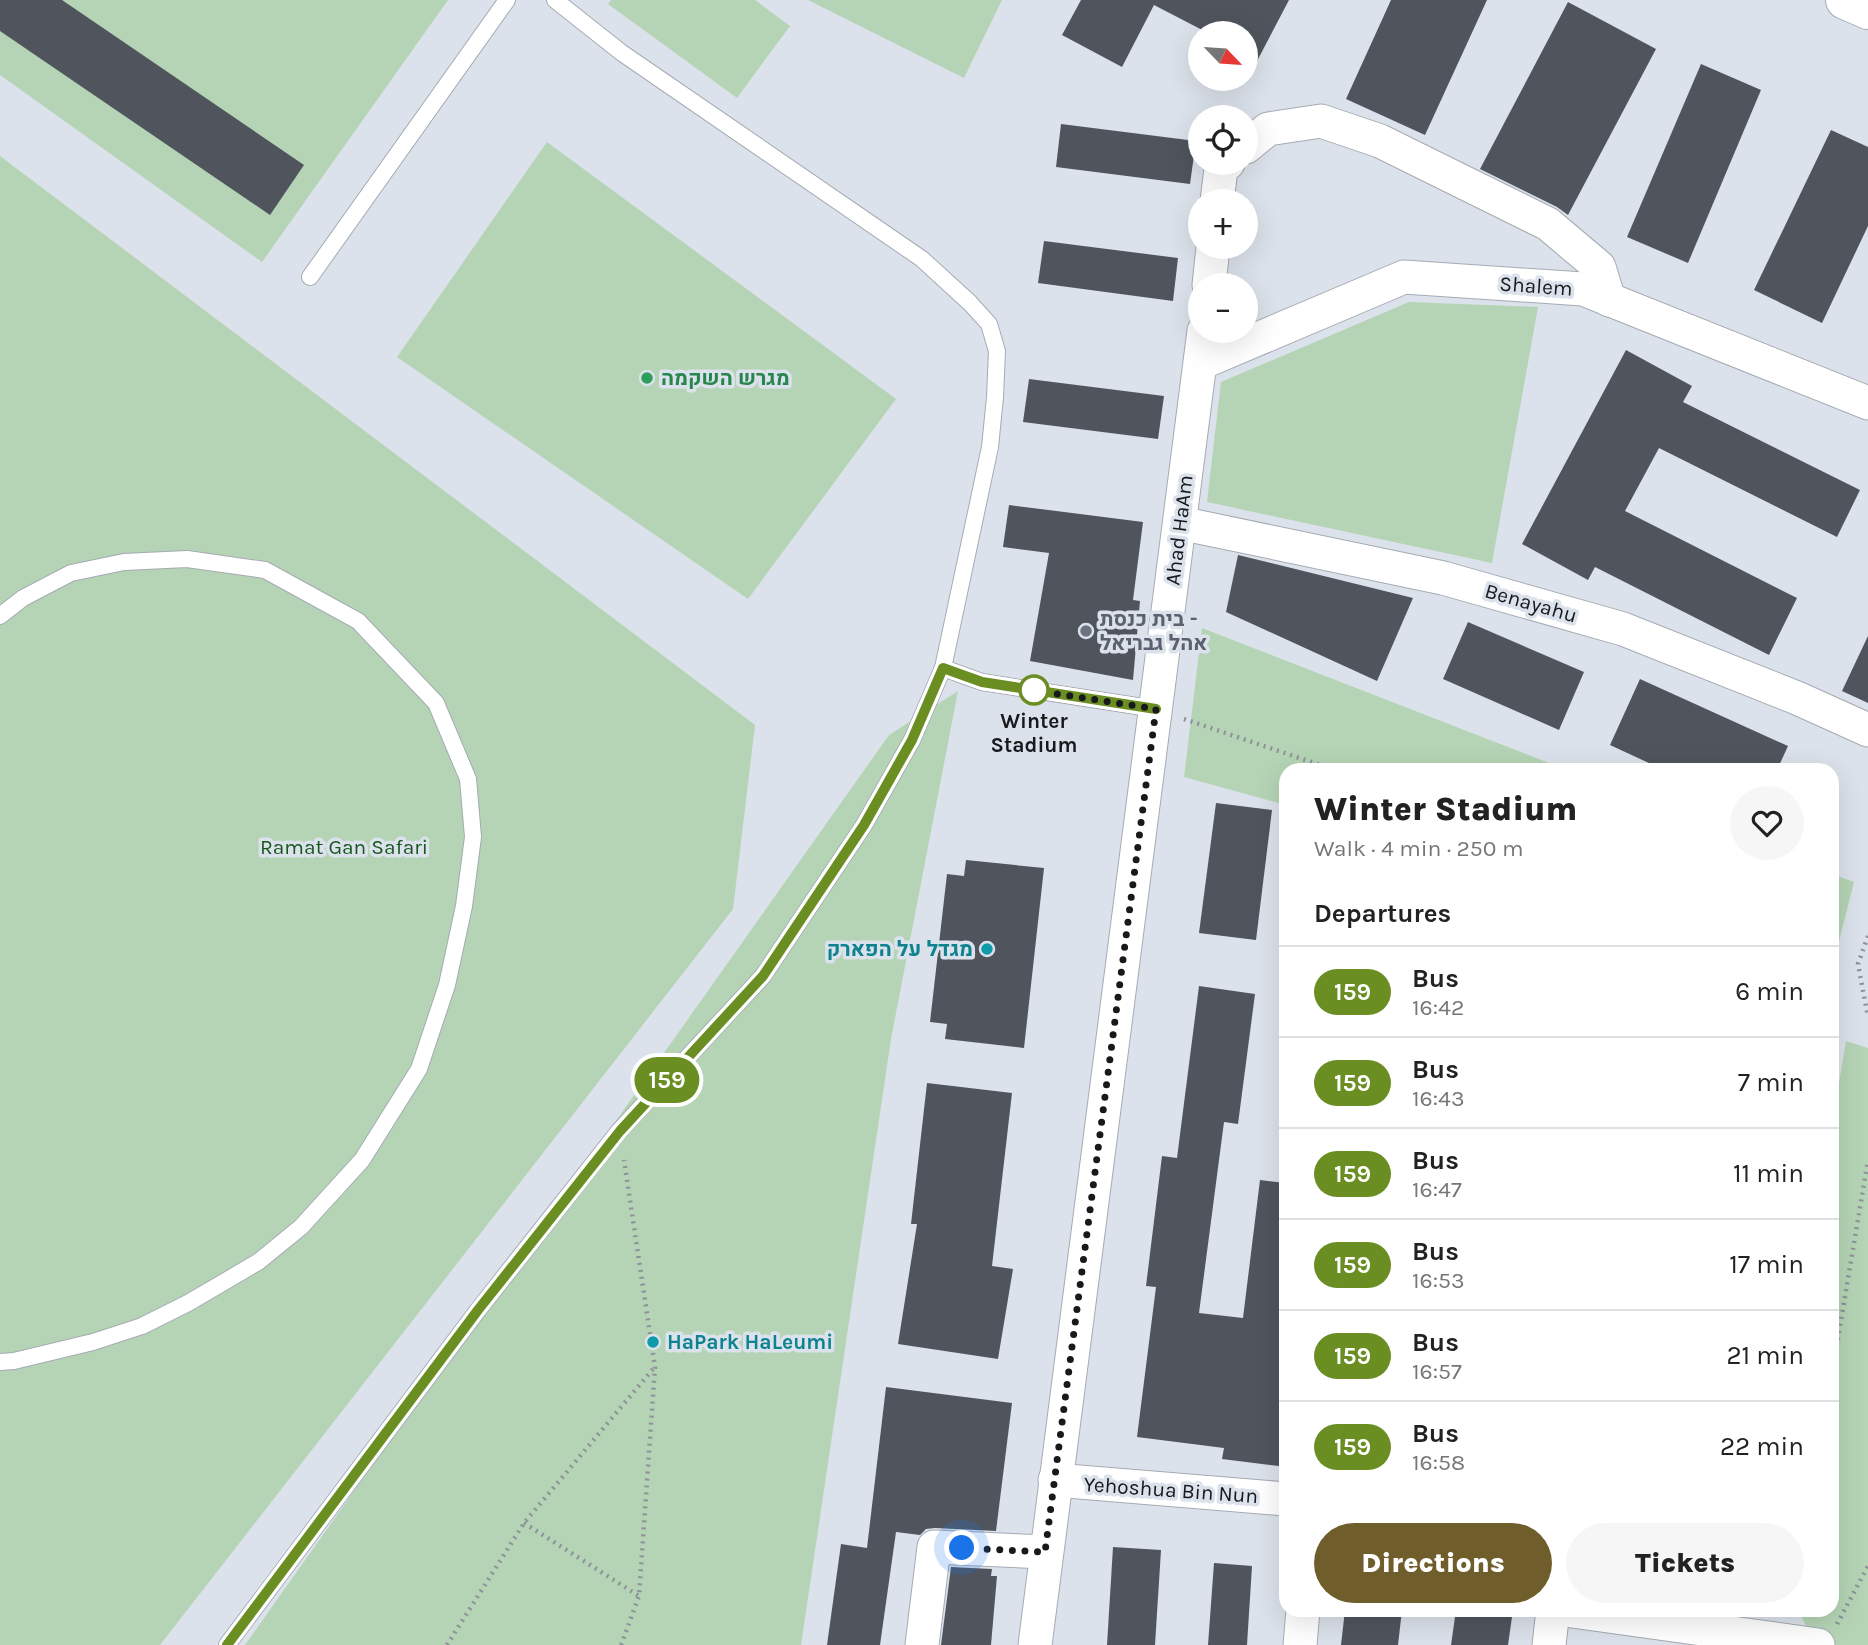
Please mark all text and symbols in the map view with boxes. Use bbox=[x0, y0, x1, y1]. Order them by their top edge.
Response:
north arrow bbox=[1188, 21, 1258, 91]
map controls bbox=[1188, 21, 1258, 343]
button: locate bbox=[1188, 105, 1258, 175]
button: + bbox=[1188, 189, 1258, 259]
street label: Shalem bbox=[1499, 271, 1573, 301]
button: − bbox=[1188, 273, 1258, 343]
place label: מגרש השקמה bbox=[661, 366, 790, 390]
marker: מגרש השקמה bbox=[639, 370, 655, 386]
street label: Ahad HaAm bbox=[1160, 473, 1198, 587]
street label: Benayahu bbox=[1482, 578, 1580, 628]
place label: בית כנסת - אהל גבריאל bbox=[1100, 607, 1207, 655]
marker: בית כנסת - אהל גבריאל bbox=[1078, 623, 1094, 639]
marker: Winter Stadium bbox=[1019, 675, 1049, 705]
place label: Winter Stadium bbox=[991, 709, 1077, 757]
button: heart bbox=[1730, 786, 1804, 860]
text: Winter Stadium bbox=[1314, 790, 1577, 828]
park label: Ramat Gan Safari bbox=[260, 835, 428, 859]
text: Walk · 4 min · 250 m bbox=[1314, 835, 1523, 862]
text: Departures bbox=[1314, 898, 1451, 929]
place label: מגדל על הפארק bbox=[827, 937, 973, 961]
marker: מגדל על הפארק bbox=[979, 941, 995, 957]
text: Bus bbox=[1412, 963, 1459, 994]
text: 6 min bbox=[1735, 976, 1804, 1007]
text: 159 bbox=[1334, 978, 1371, 1006]
text: 16:42 bbox=[1412, 994, 1464, 1021]
text: Bus bbox=[1412, 1054, 1459, 1085]
line badge: 159 bbox=[627, 1057, 707, 1103]
text: 159 bbox=[648, 1066, 686, 1094]
text: 7 min bbox=[1738, 1067, 1804, 1098]
text: 159 bbox=[1334, 1069, 1371, 1097]
text: 16:43 bbox=[1412, 1085, 1465, 1112]
text: Bus bbox=[1412, 1145, 1459, 1176]
text: 11 min bbox=[1733, 1158, 1804, 1189]
text: 159 bbox=[1334, 1160, 1371, 1188]
text: 16:47 bbox=[1412, 1176, 1462, 1203]
text: Bus bbox=[1412, 1236, 1459, 1267]
text: 17 min bbox=[1729, 1249, 1804, 1280]
text: 159 bbox=[1334, 1251, 1371, 1279]
text: 16:53 bbox=[1412, 1267, 1465, 1294]
text: Bus bbox=[1412, 1327, 1459, 1358]
place label: HaPark HaLeumi bbox=[667, 1330, 833, 1354]
marker: HaPark HaLeumi bbox=[645, 1334, 661, 1350]
text: 21 min bbox=[1726, 1340, 1804, 1371]
text: 159 bbox=[1334, 1342, 1371, 1370]
text: 16:57 bbox=[1412, 1358, 1462, 1385]
text: Bus bbox=[1412, 1418, 1459, 1449]
text: 22 min bbox=[1720, 1431, 1804, 1462]
text: 159 bbox=[1334, 1433, 1371, 1461]
text: 16:58 bbox=[1412, 1449, 1465, 1476]
street label: Yehoshua Bin Nun bbox=[1083, 1472, 1259, 1508]
button: Directions bbox=[1314, 1523, 1552, 1603]
button: Tickets bbox=[1566, 1523, 1804, 1603]
your location bbox=[944, 1530, 979, 1565]

